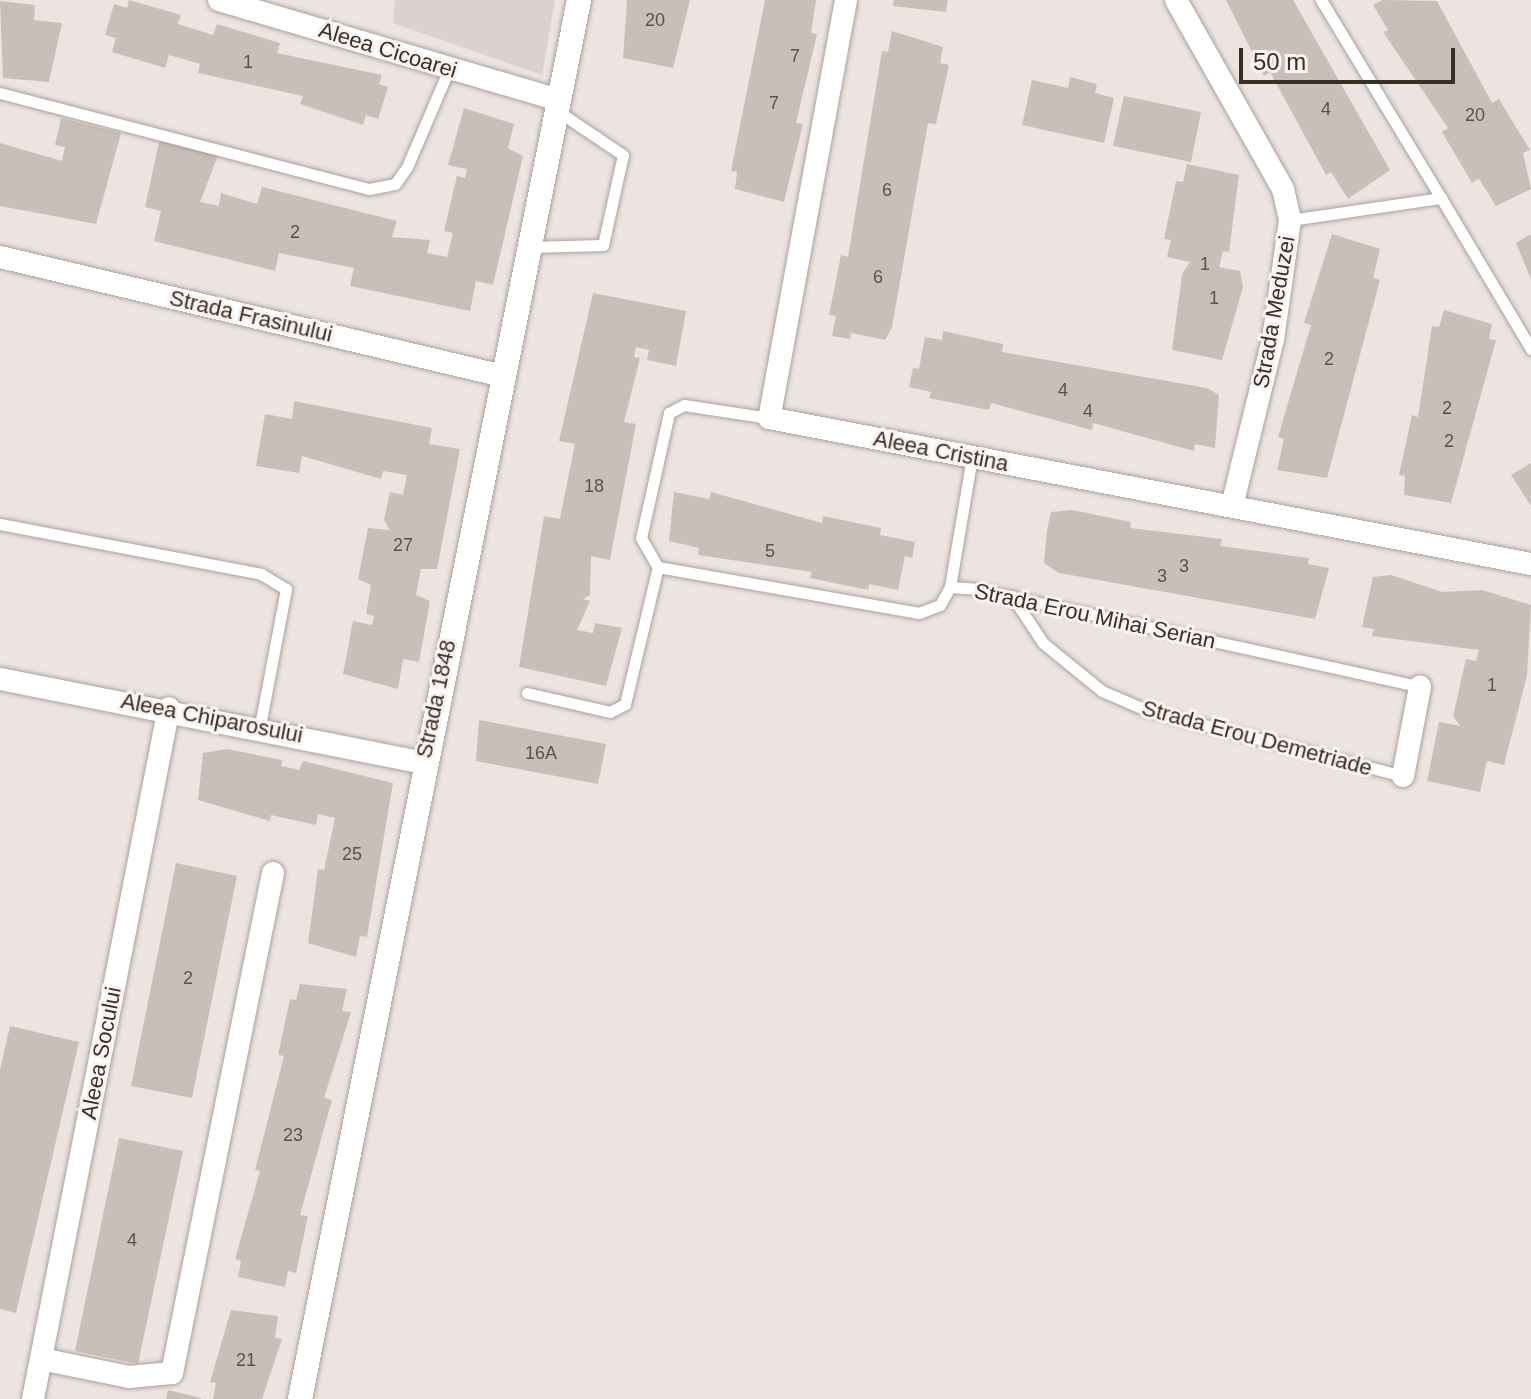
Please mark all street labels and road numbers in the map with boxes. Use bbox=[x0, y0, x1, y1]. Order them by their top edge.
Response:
street label: Aleea Cicoarei bbox=[316, 16, 460, 84]
street label: Strada Meduzei bbox=[1248, 234, 1300, 390]
street label: Strada Frasinului bbox=[167, 284, 335, 348]
street label: Aleea Cristina bbox=[871, 425, 1011, 477]
street label: Strada Erou Mihai Serian bbox=[972, 578, 1218, 654]
street label: Strada 1848 bbox=[411, 638, 461, 760]
street label: Aleea Chiparosului bbox=[119, 687, 305, 749]
street label: Strada Erou Demetriade bbox=[1139, 695, 1375, 781]
street label: Aleea Socului bbox=[75, 984, 127, 1122]

